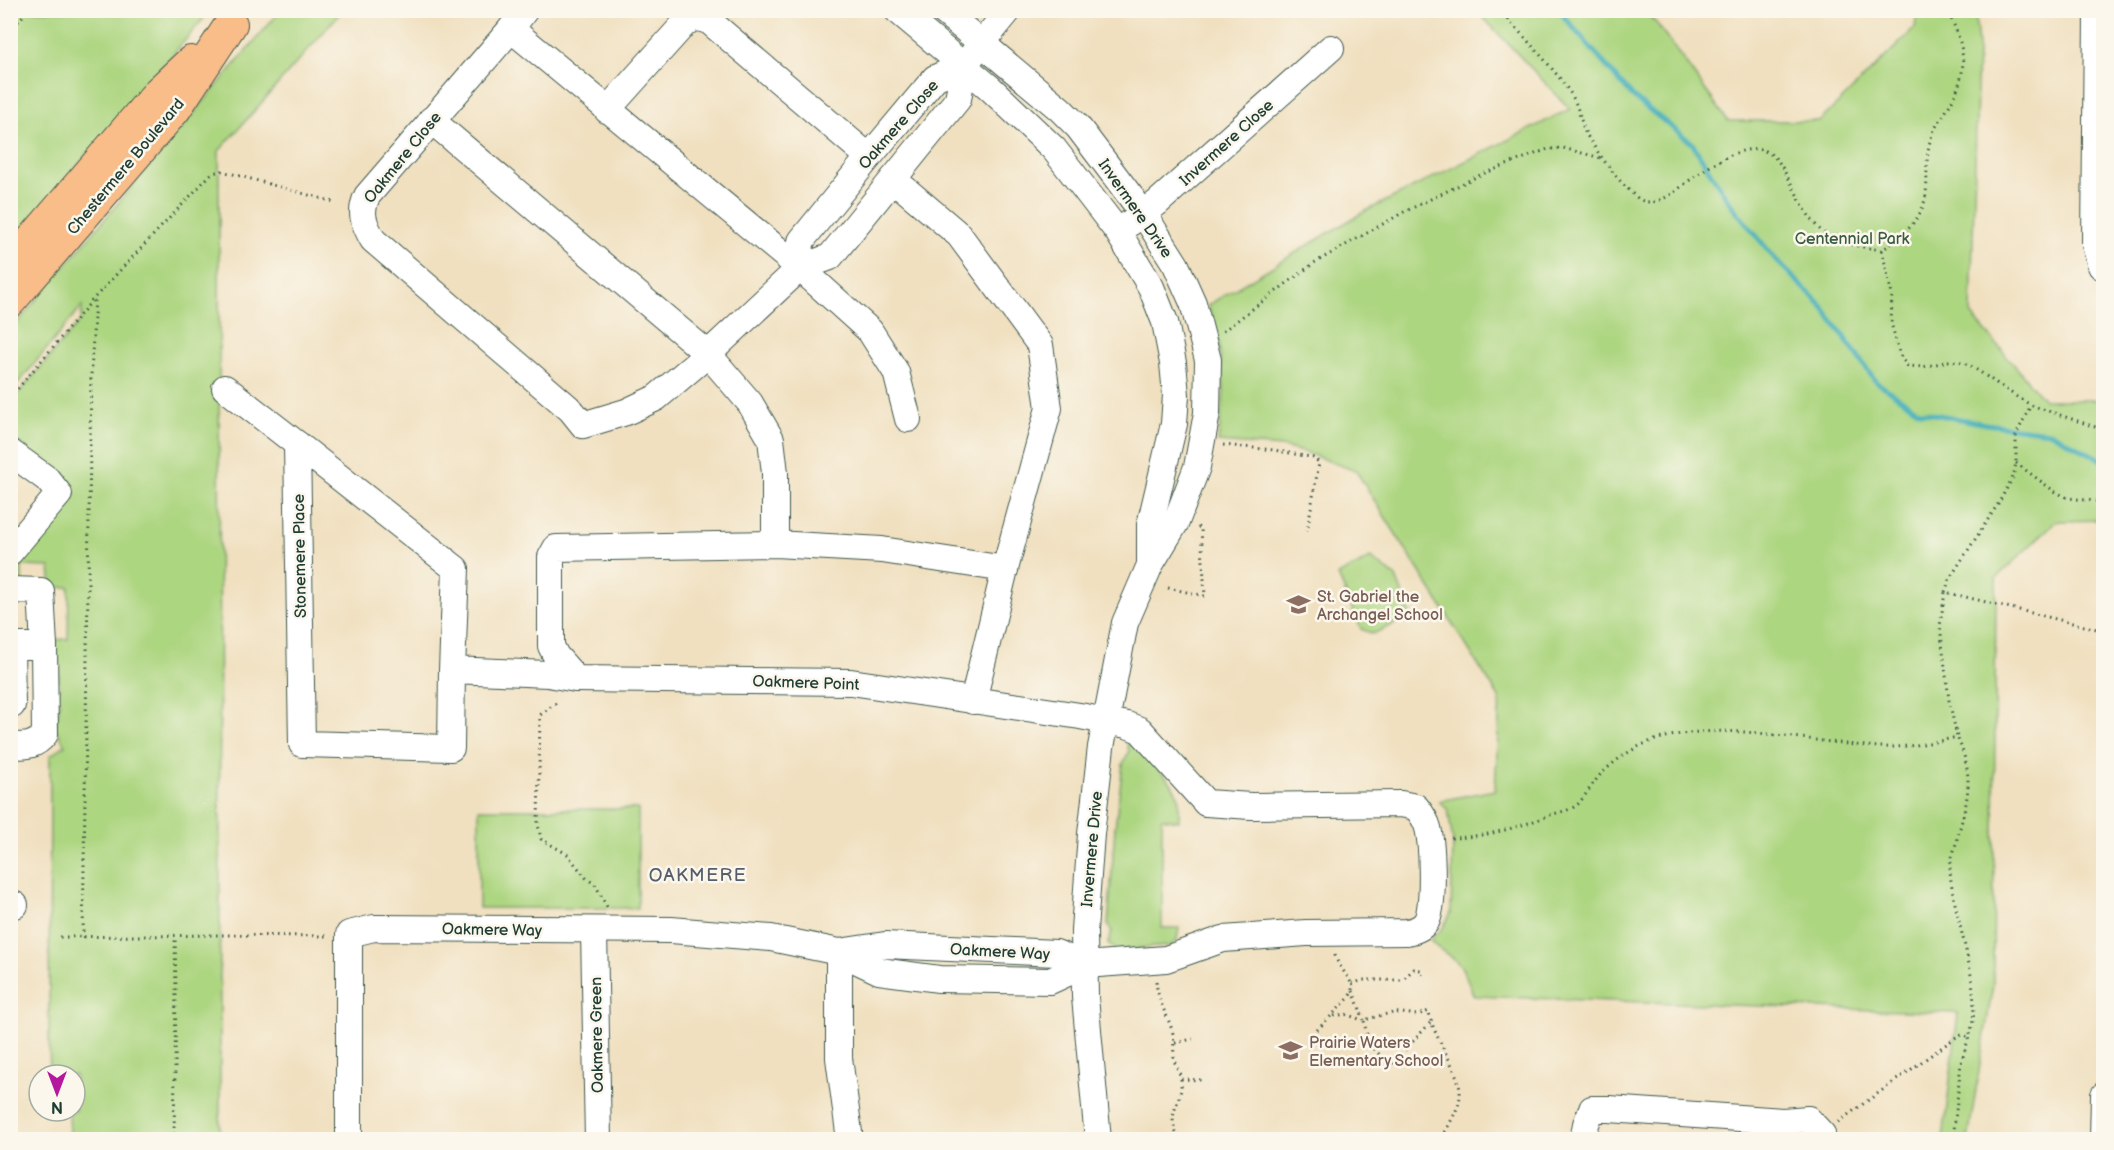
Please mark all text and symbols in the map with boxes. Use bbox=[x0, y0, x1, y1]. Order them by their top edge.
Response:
street label: Oakmere Close bbox=[855, 76, 943, 174]
street label: Chestermere Boulevard bbox=[64, 95, 189, 239]
street label: Invermere Close bbox=[1176, 96, 1278, 190]
street label: Oakmere Close bbox=[360, 108, 446, 208]
street label: Invermere Drive bbox=[1094, 156, 1176, 262]
park label: Centennial Park bbox=[1795, 230, 1909, 249]
street label: Stonemere Place bbox=[290, 493, 311, 618]
place label: St. Gabriel the Archangel School bbox=[1317, 588, 1443, 625]
school or university icon: St. Gabriel the Archangel School bbox=[1286, 592, 1312, 618]
street label: Oakmere Point bbox=[752, 672, 860, 695]
street label: Invermere Drive bbox=[1078, 790, 1107, 908]
district label: OAKMERE bbox=[649, 865, 747, 886]
street label: Oakmere Way bbox=[442, 920, 543, 941]
street label: Oakmere Way bbox=[949, 940, 1051, 965]
street label: Oakmere Green bbox=[587, 977, 608, 1093]
place label: Prairie Waters Elementary School bbox=[1309, 1034, 1443, 1071]
school or university icon: Prairie Waters Elementary School bbox=[1278, 1038, 1304, 1064]
north arrow bbox=[27, 1063, 87, 1123]
text: N bbox=[51, 1097, 63, 1116]

